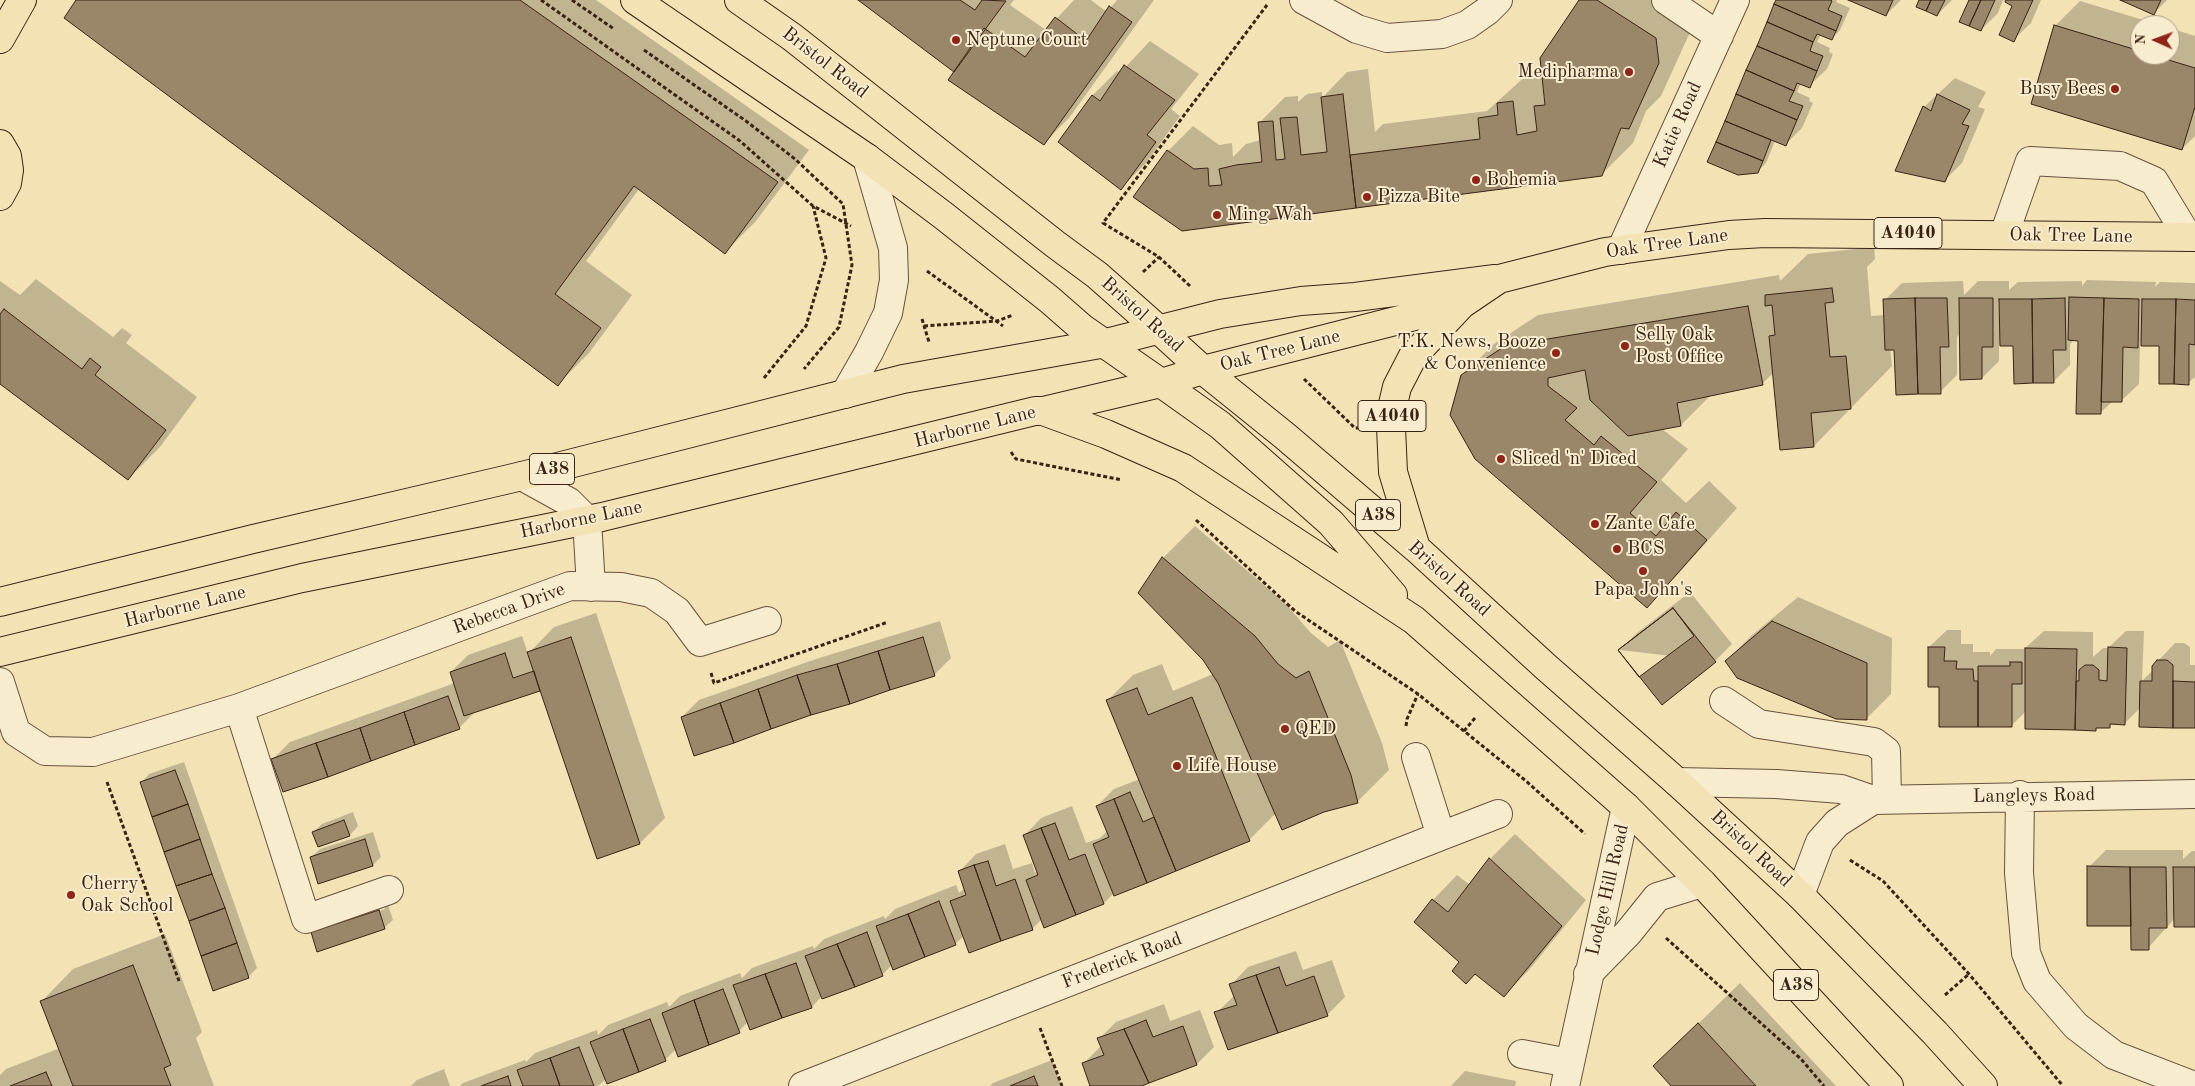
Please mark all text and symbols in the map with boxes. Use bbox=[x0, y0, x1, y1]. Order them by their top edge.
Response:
north arrow bbox=[2130, 15, 2180, 65]
street label: Bristol Road bbox=[777, 22, 873, 104]
place label: Neptune Court bbox=[966, 29, 1087, 51]
marker: Neptune Court bbox=[950, 34, 962, 46]
text: N bbox=[2134, 34, 2148, 45]
place label: Medipharma bbox=[1517, 61, 1619, 83]
marker: Medipharma bbox=[1623, 66, 1635, 78]
street label: Katie Road bbox=[1649, 78, 1707, 172]
place label: Busy Bees bbox=[2019, 78, 2105, 100]
marker: Busy Bees bbox=[2109, 83, 2121, 95]
place label: Bohemia bbox=[1486, 169, 1557, 191]
marker: Bohemia bbox=[1470, 174, 1482, 186]
place label: Pizza Bite bbox=[1377, 186, 1460, 208]
marker: Pizza Bite bbox=[1361, 191, 1373, 203]
place label: Ming Wah bbox=[1227, 204, 1312, 226]
marker: Ming Wah bbox=[1211, 209, 1223, 221]
road number: A4040 bbox=[1874, 218, 1942, 248]
street label: Oak Tree Lane bbox=[1604, 224, 1730, 264]
street label: Oak Tree Lane bbox=[2009, 224, 2133, 248]
street label: Bristol Road bbox=[1096, 272, 1188, 358]
place label: Selly Oak Post Office bbox=[1635, 324, 1723, 368]
street label: Oak Tree Lane bbox=[1217, 325, 1343, 377]
place label: T.K. News, Booze & Convenience bbox=[1397, 331, 1546, 375]
marker: Selly Oak Post Office bbox=[1619, 340, 1631, 352]
marker: T.K. News, Booze & Convenience bbox=[1550, 347, 1562, 359]
street label: Harborne Lane bbox=[912, 401, 1038, 453]
road number: A4040 bbox=[1358, 401, 1426, 432]
place label: Sliced 'n' Diced bbox=[1511, 448, 1637, 470]
marker: Sliced 'n' Diced bbox=[1495, 453, 1507, 465]
road number: A38 bbox=[530, 454, 574, 484]
street label: Harborne Lane bbox=[518, 496, 644, 544]
road number: A38 bbox=[1356, 500, 1400, 530]
place label: Zante Cafe bbox=[1605, 513, 1695, 535]
marker: Zante Cafe bbox=[1589, 518, 1601, 530]
street label: Bristol Road bbox=[1403, 536, 1495, 622]
place label: BCS bbox=[1627, 538, 1665, 560]
marker: BCS bbox=[1611, 543, 1623, 555]
marker: Papa John's bbox=[1637, 565, 1649, 577]
street label: Rebecca Drive bbox=[450, 578, 568, 640]
place label: Papa John's bbox=[1593, 579, 1693, 601]
street label: Harborne Lane bbox=[122, 581, 248, 633]
place label: QED bbox=[1295, 718, 1336, 740]
marker: QED bbox=[1279, 723, 1291, 735]
place label: Life House bbox=[1187, 755, 1277, 777]
marker: Life House bbox=[1171, 760, 1183, 772]
street label: Langleys Road bbox=[1973, 784, 2095, 808]
street label: Bristol Road bbox=[1706, 805, 1796, 893]
street label: Lodge Hill Road bbox=[1582, 822, 1634, 958]
place label: Cherry Oak School bbox=[81, 873, 173, 917]
marker: Cherry Oak School bbox=[65, 889, 77, 901]
street label: Frederick Road bbox=[1059, 928, 1185, 994]
road number: A38 bbox=[1774, 970, 1818, 1000]

